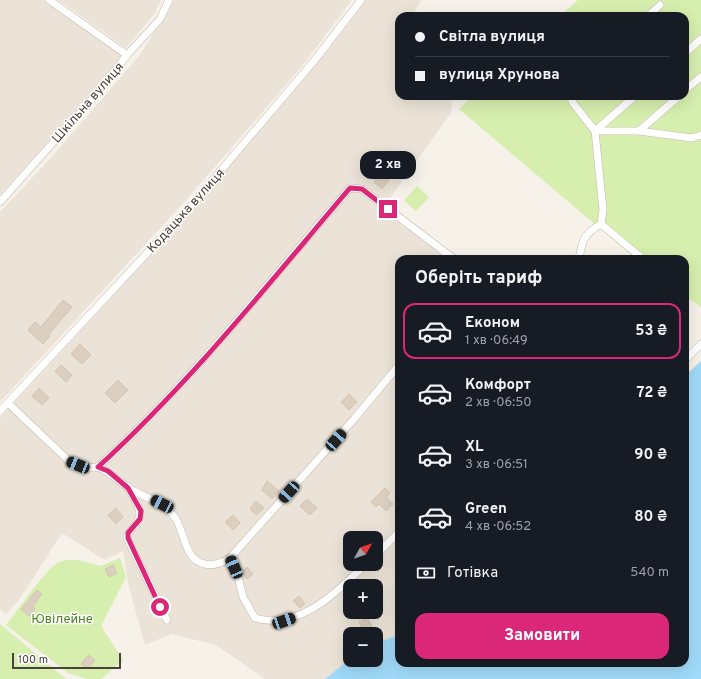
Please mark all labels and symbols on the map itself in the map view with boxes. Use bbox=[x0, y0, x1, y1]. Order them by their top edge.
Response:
street label: Шкільна вулиця bbox=[49, 60, 128, 147]
callout: 2 хв bbox=[360, 151, 416, 179]
street label: Кодацька вулиця bbox=[144, 166, 229, 257]
route end bbox=[379, 200, 397, 218]
car bbox=[324, 427, 348, 453]
car bbox=[65, 455, 91, 475]
car bbox=[277, 479, 301, 505]
car bbox=[149, 493, 175, 515]
north arrow bbox=[343, 531, 383, 571]
car bbox=[224, 554, 244, 580]
route start bbox=[151, 598, 169, 616]
car bbox=[271, 611, 297, 631]
park label: Ювілейне bbox=[31, 612, 93, 628]
scale bar bbox=[12, 651, 121, 670]

